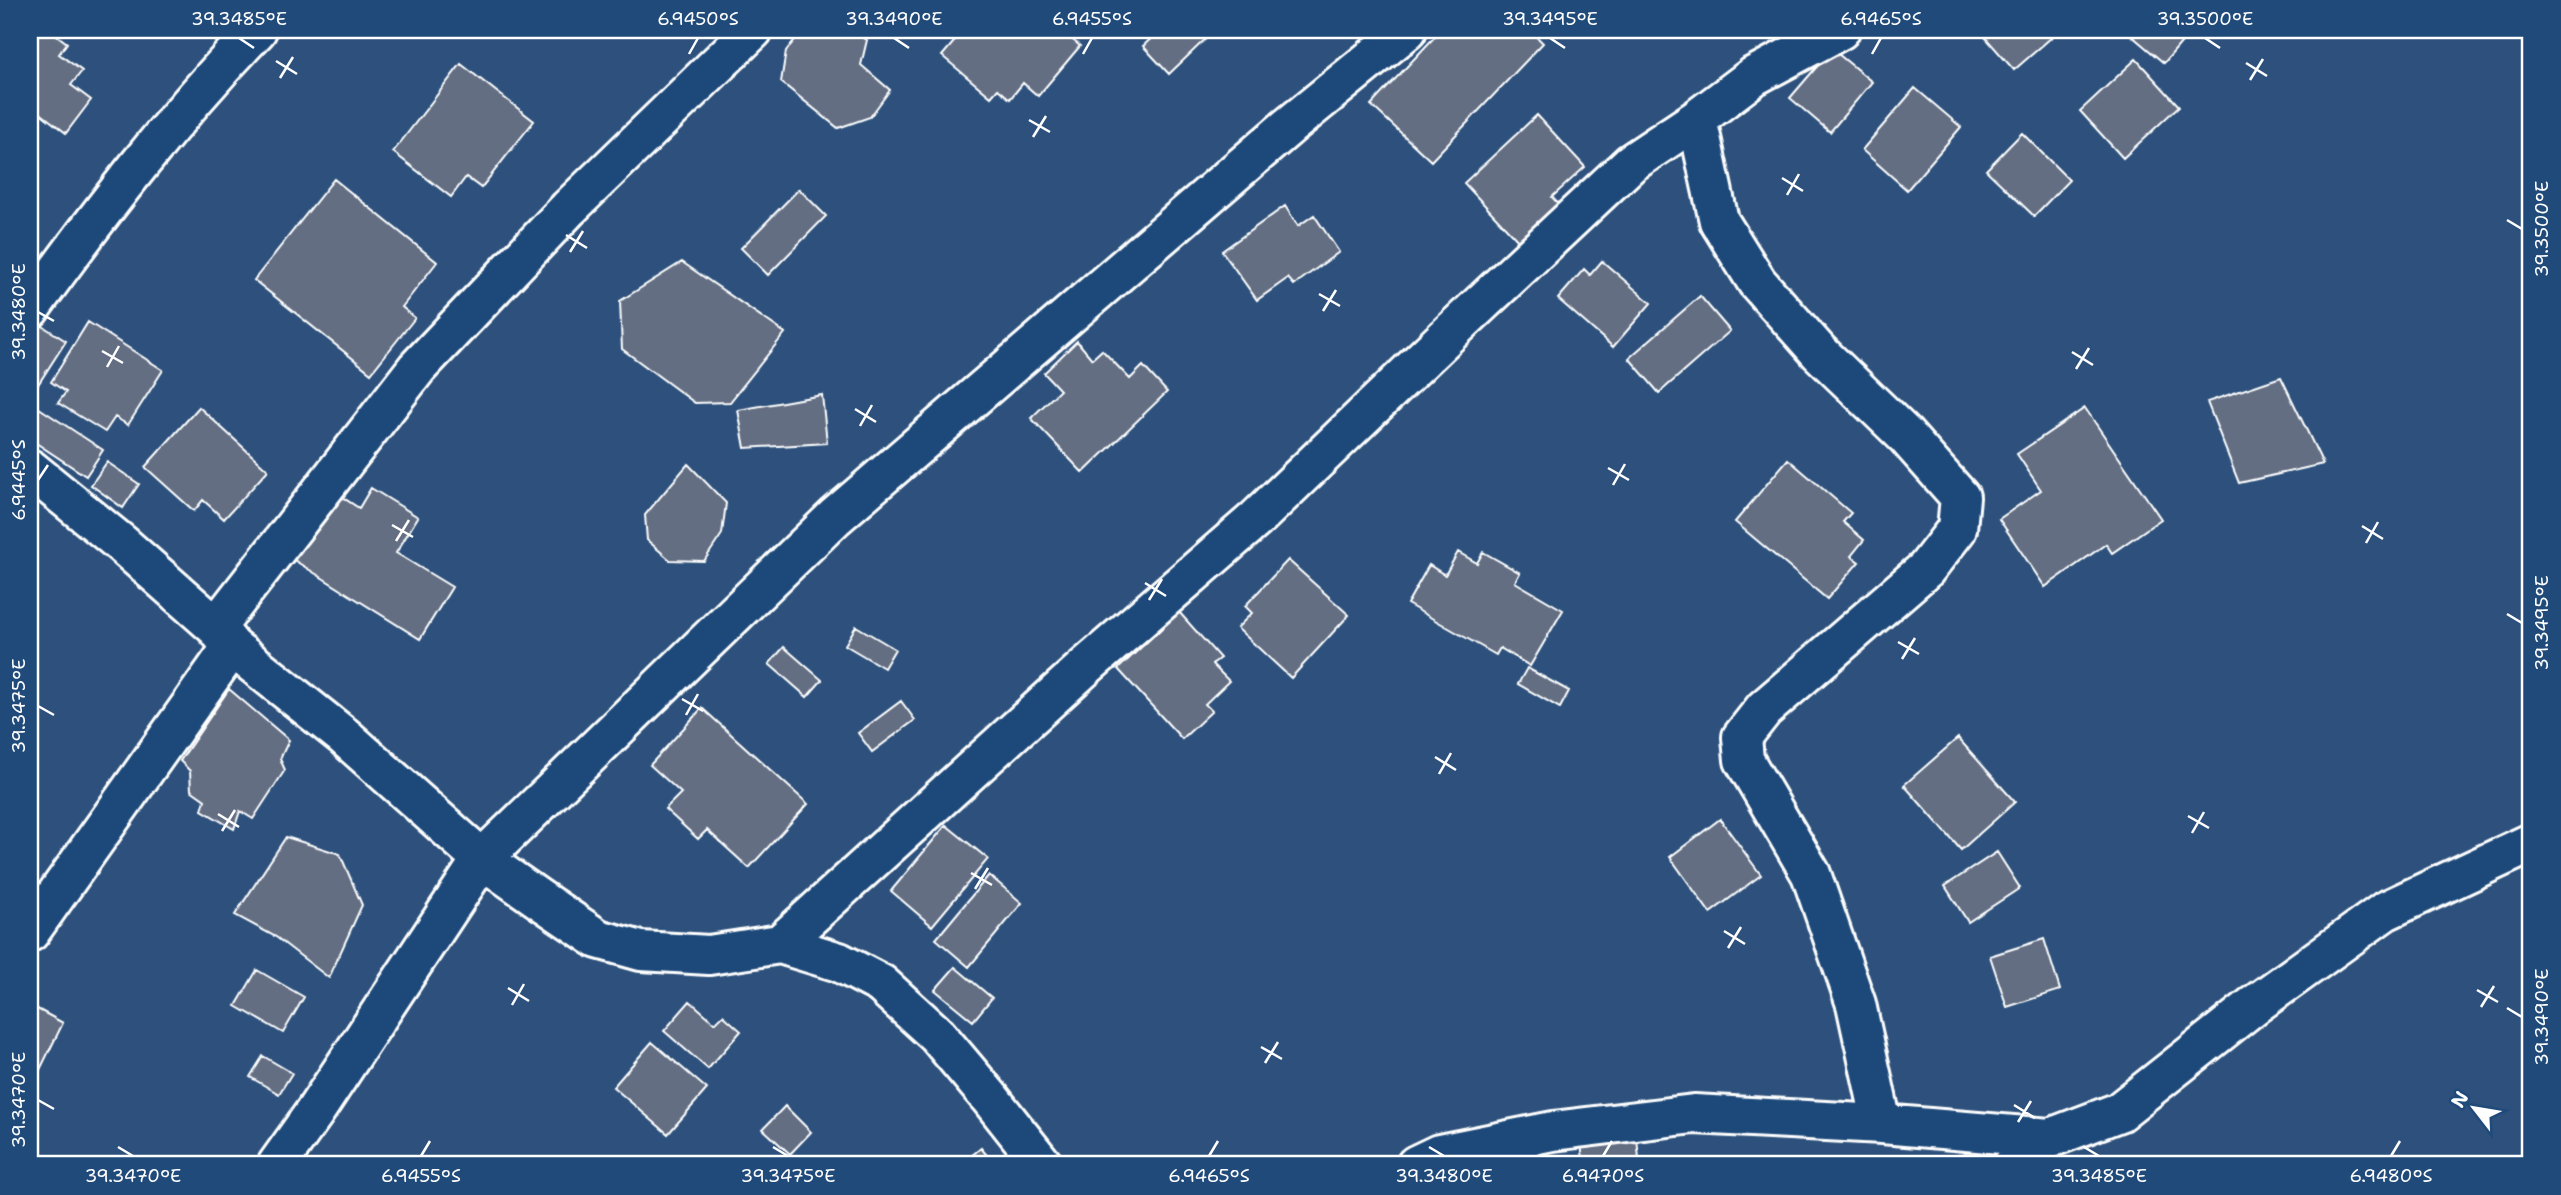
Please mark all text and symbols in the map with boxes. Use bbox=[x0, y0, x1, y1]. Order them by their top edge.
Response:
text: 39.3485°E bbox=[191, 7, 287, 31]
text: 6.9450°S bbox=[657, 7, 739, 31]
text: 39.3490°E bbox=[845, 7, 943, 31]
text: 6.9455°S bbox=[1052, 7, 1132, 31]
text: 39.3495°E bbox=[1502, 7, 1598, 31]
text: 6.9465°S bbox=[1840, 7, 1922, 31]
text: 39.3500°E bbox=[2157, 7, 2253, 31]
text: 39.3500°E bbox=[2530, 181, 2554, 277]
text: 39.3480°E bbox=[7, 263, 31, 361]
text: 6.9445°S bbox=[7, 439, 31, 521]
text: 39.3495°E bbox=[2530, 575, 2554, 671]
text: 39.3475°E bbox=[7, 659, 31, 753]
text: 39.3490°E bbox=[2530, 968, 2554, 1066]
text: 39.3470°E bbox=[7, 1052, 31, 1148]
north arrow bbox=[2438, 1072, 2508, 1142]
text: N bbox=[2445, 1087, 2474, 1112]
text: 39.3470°E bbox=[85, 1164, 181, 1188]
text: 6.9455°S bbox=[381, 1164, 461, 1188]
text: 39.3475°E bbox=[741, 1164, 835, 1188]
text: 6.9465°S bbox=[1168, 1164, 1250, 1188]
text: 39.3480°E bbox=[1395, 1164, 1493, 1188]
text: 6.9470°S bbox=[1562, 1164, 1644, 1188]
text: 39.3485°E bbox=[2051, 1164, 2147, 1188]
text: 6.9480°S bbox=[2349, 1164, 2433, 1188]

